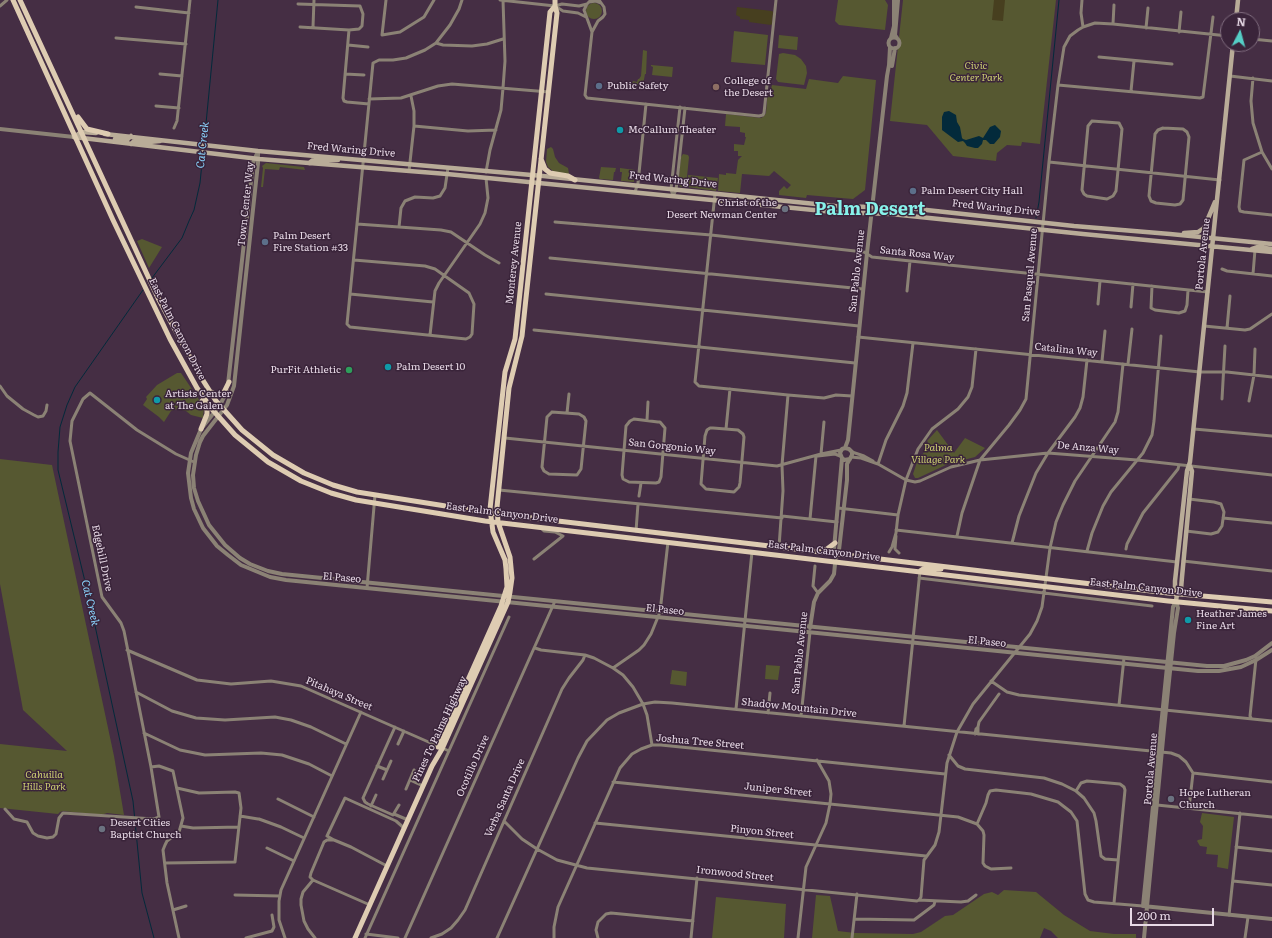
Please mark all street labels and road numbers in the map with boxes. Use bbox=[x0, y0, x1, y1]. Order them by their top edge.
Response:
street label: Fred Waring Drive bbox=[306, 140, 396, 160]
street label: Town Center Way bbox=[236, 161, 256, 247]
street label: Fred Waring Drive bbox=[628, 169, 718, 191]
street label: Fred Waring Drive bbox=[951, 197, 1041, 219]
street label: Portola Avenue bbox=[1193, 218, 1213, 290]
street label: Monterey Avenue bbox=[504, 221, 524, 305]
street label: San Pasqual Avenue bbox=[1020, 228, 1040, 322]
street label: San Pablo Avenue bbox=[847, 229, 867, 313]
street label: Santa Rosa Way bbox=[879, 244, 955, 264]
street label: East Palm Canyon Drive bbox=[146, 276, 208, 382]
street label: Catalina Way bbox=[1034, 341, 1098, 359]
street label: San Gorgonio Way bbox=[628, 436, 716, 458]
street label: De Anza Way bbox=[1056, 439, 1120, 457]
street label: East Palm Canyon Drive bbox=[445, 500, 559, 526]
street label: Edgehill Drive bbox=[89, 524, 115, 592]
street label: East Palm Canyon Drive bbox=[767, 538, 881, 564]
street label: El Paseo bbox=[322, 570, 362, 586]
street label: East Palm Canyon Drive bbox=[1089, 576, 1203, 600]
street label: El Paseo bbox=[645, 602, 685, 618]
street label: San Pablo Avenue bbox=[790, 611, 810, 695]
street label: El Paseo bbox=[967, 634, 1007, 650]
street label: Pines To Palms Highway bbox=[410, 674, 470, 784]
street label: Pitahaya Street bbox=[304, 675, 374, 713]
street label: Shadow Mountain Drive bbox=[741, 696, 857, 720]
street label: Joshua Tree Street bbox=[656, 732, 744, 752]
street label: Ocotillo Drive bbox=[454, 733, 492, 799]
street label: Portola Avenue bbox=[1142, 733, 1160, 805]
street label: Verba Santa Drive bbox=[482, 757, 528, 839]
street label: Juniper Street bbox=[743, 780, 813, 800]
street label: Pinyon Street bbox=[730, 823, 794, 841]
street label: Ironwood Street bbox=[696, 864, 774, 884]

